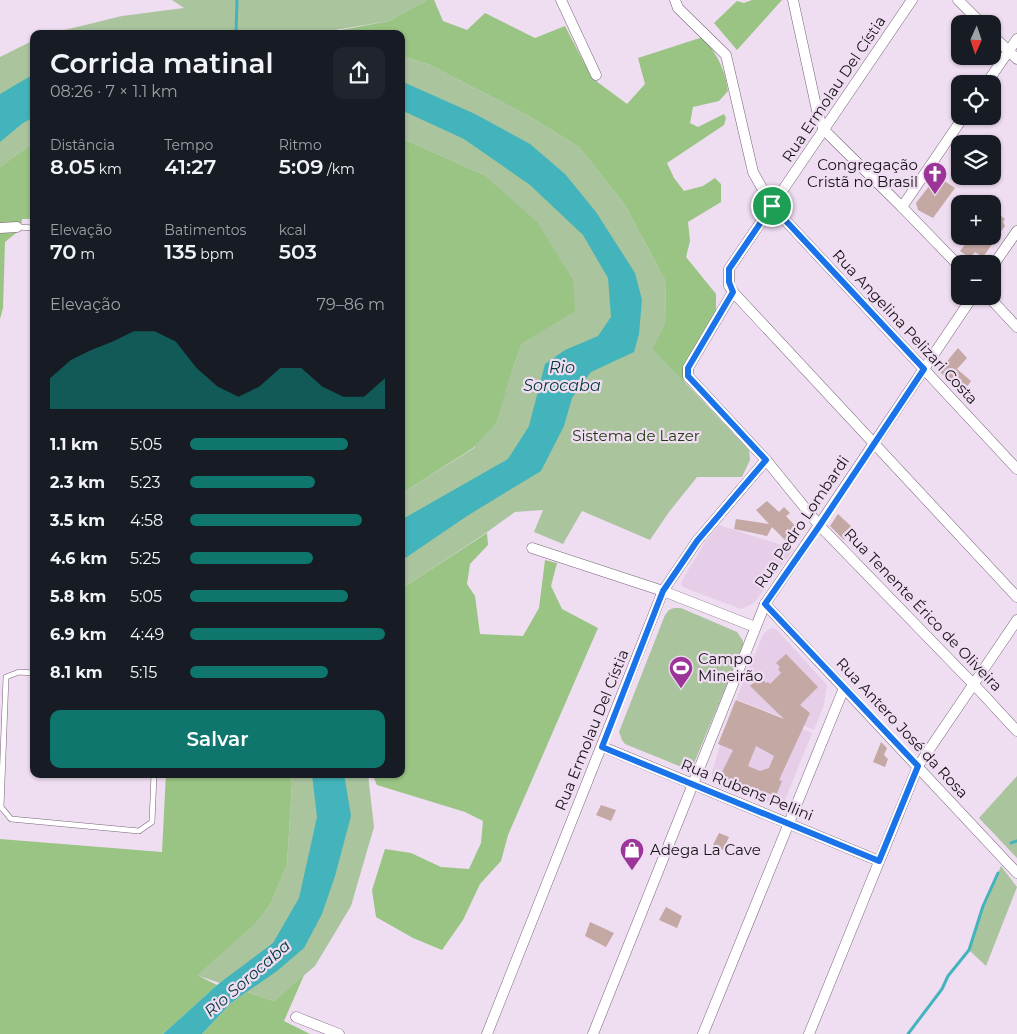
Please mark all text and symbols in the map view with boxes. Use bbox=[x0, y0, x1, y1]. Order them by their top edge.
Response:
street label: Rua Ermolau Del Cístia bbox=[778, 12, 890, 165]
north arrow bbox=[951, 15, 1001, 65]
map controls bbox=[951, 15, 1001, 305]
text: Corrida matinal bbox=[50, 46, 274, 80]
button: share bbox=[333, 47, 385, 99]
button: locate bbox=[951, 75, 1001, 125]
text: 08:26 · 7 × 1.1 km bbox=[50, 82, 178, 101]
button: layers bbox=[951, 135, 1001, 185]
text: Distância bbox=[50, 136, 115, 154]
text: Tempo bbox=[164, 136, 213, 154]
text: Ritmo bbox=[279, 136, 322, 154]
text: 8.05 bbox=[50, 154, 95, 179]
text: 41:27 bbox=[164, 154, 216, 179]
text: 5:09 bbox=[279, 154, 323, 179]
place label: Congregação Cristã no Brasil bbox=[807, 155, 918, 191]
text: km bbox=[95, 160, 122, 178]
text: /km bbox=[323, 160, 355, 178]
church icon: Congregação Cristã no Brasil bbox=[922, 161, 948, 195]
pin bbox=[751, 185, 793, 227]
icon: arrive bbox=[758, 192, 786, 220]
button: + bbox=[951, 195, 1001, 245]
text: Elevação bbox=[50, 221, 112, 239]
text: Batimentos bbox=[164, 221, 246, 239]
text: kcal bbox=[279, 221, 307, 239]
text: 70 bbox=[50, 239, 76, 264]
text: 135 bbox=[164, 239, 197, 264]
text: 503 bbox=[279, 239, 317, 264]
text: m bbox=[76, 245, 95, 263]
text: bpm bbox=[197, 245, 234, 263]
street label: Rua Angelina Pelizari Costa bbox=[829, 245, 982, 408]
button: − bbox=[951, 255, 1001, 305]
text: Elevação bbox=[50, 295, 121, 314]
text: 79–86 m bbox=[317, 295, 385, 314]
water label: Rio Sorocaba bbox=[523, 358, 601, 395]
park label: Sistema de Lazer bbox=[572, 426, 700, 445]
text: 1.1 km bbox=[50, 435, 98, 454]
text: 5:05 bbox=[130, 435, 162, 454]
street label: Rua Pedro Lombardi bbox=[750, 452, 853, 592]
text: 2.3 km bbox=[50, 473, 105, 492]
text: 5:23 bbox=[130, 473, 161, 492]
text: 3.5 km bbox=[50, 511, 105, 530]
text: 4:58 bbox=[130, 511, 163, 530]
street label: Rua Tenente Érico de Oliveira bbox=[840, 524, 1006, 695]
text: 4.6 km bbox=[50, 549, 107, 568]
text: 5:25 bbox=[130, 549, 161, 568]
text: 5.8 km bbox=[50, 587, 106, 606]
text: 5:05 bbox=[130, 587, 162, 606]
text: 6.9 km bbox=[50, 625, 106, 644]
text: 4:49 bbox=[130, 625, 164, 644]
street label: Rua Ermolau Del Cístia bbox=[550, 646, 633, 813]
place label: Campo Mineirão bbox=[698, 649, 763, 685]
street label: Rua Antero José da Rosa bbox=[832, 653, 972, 802]
sports icon: Campo Mineirão bbox=[668, 655, 694, 689]
text: 8.1 km bbox=[50, 663, 103, 682]
text: 5:15 bbox=[130, 663, 157, 682]
button: Salvar bbox=[50, 710, 385, 768]
street label: Rua Rubens Pellini bbox=[678, 754, 816, 825]
shop icon: Adega La Cave bbox=[619, 837, 645, 871]
place label: Adega La Cave bbox=[650, 840, 761, 859]
water label: Rio Sorocaba bbox=[200, 936, 294, 1021]

